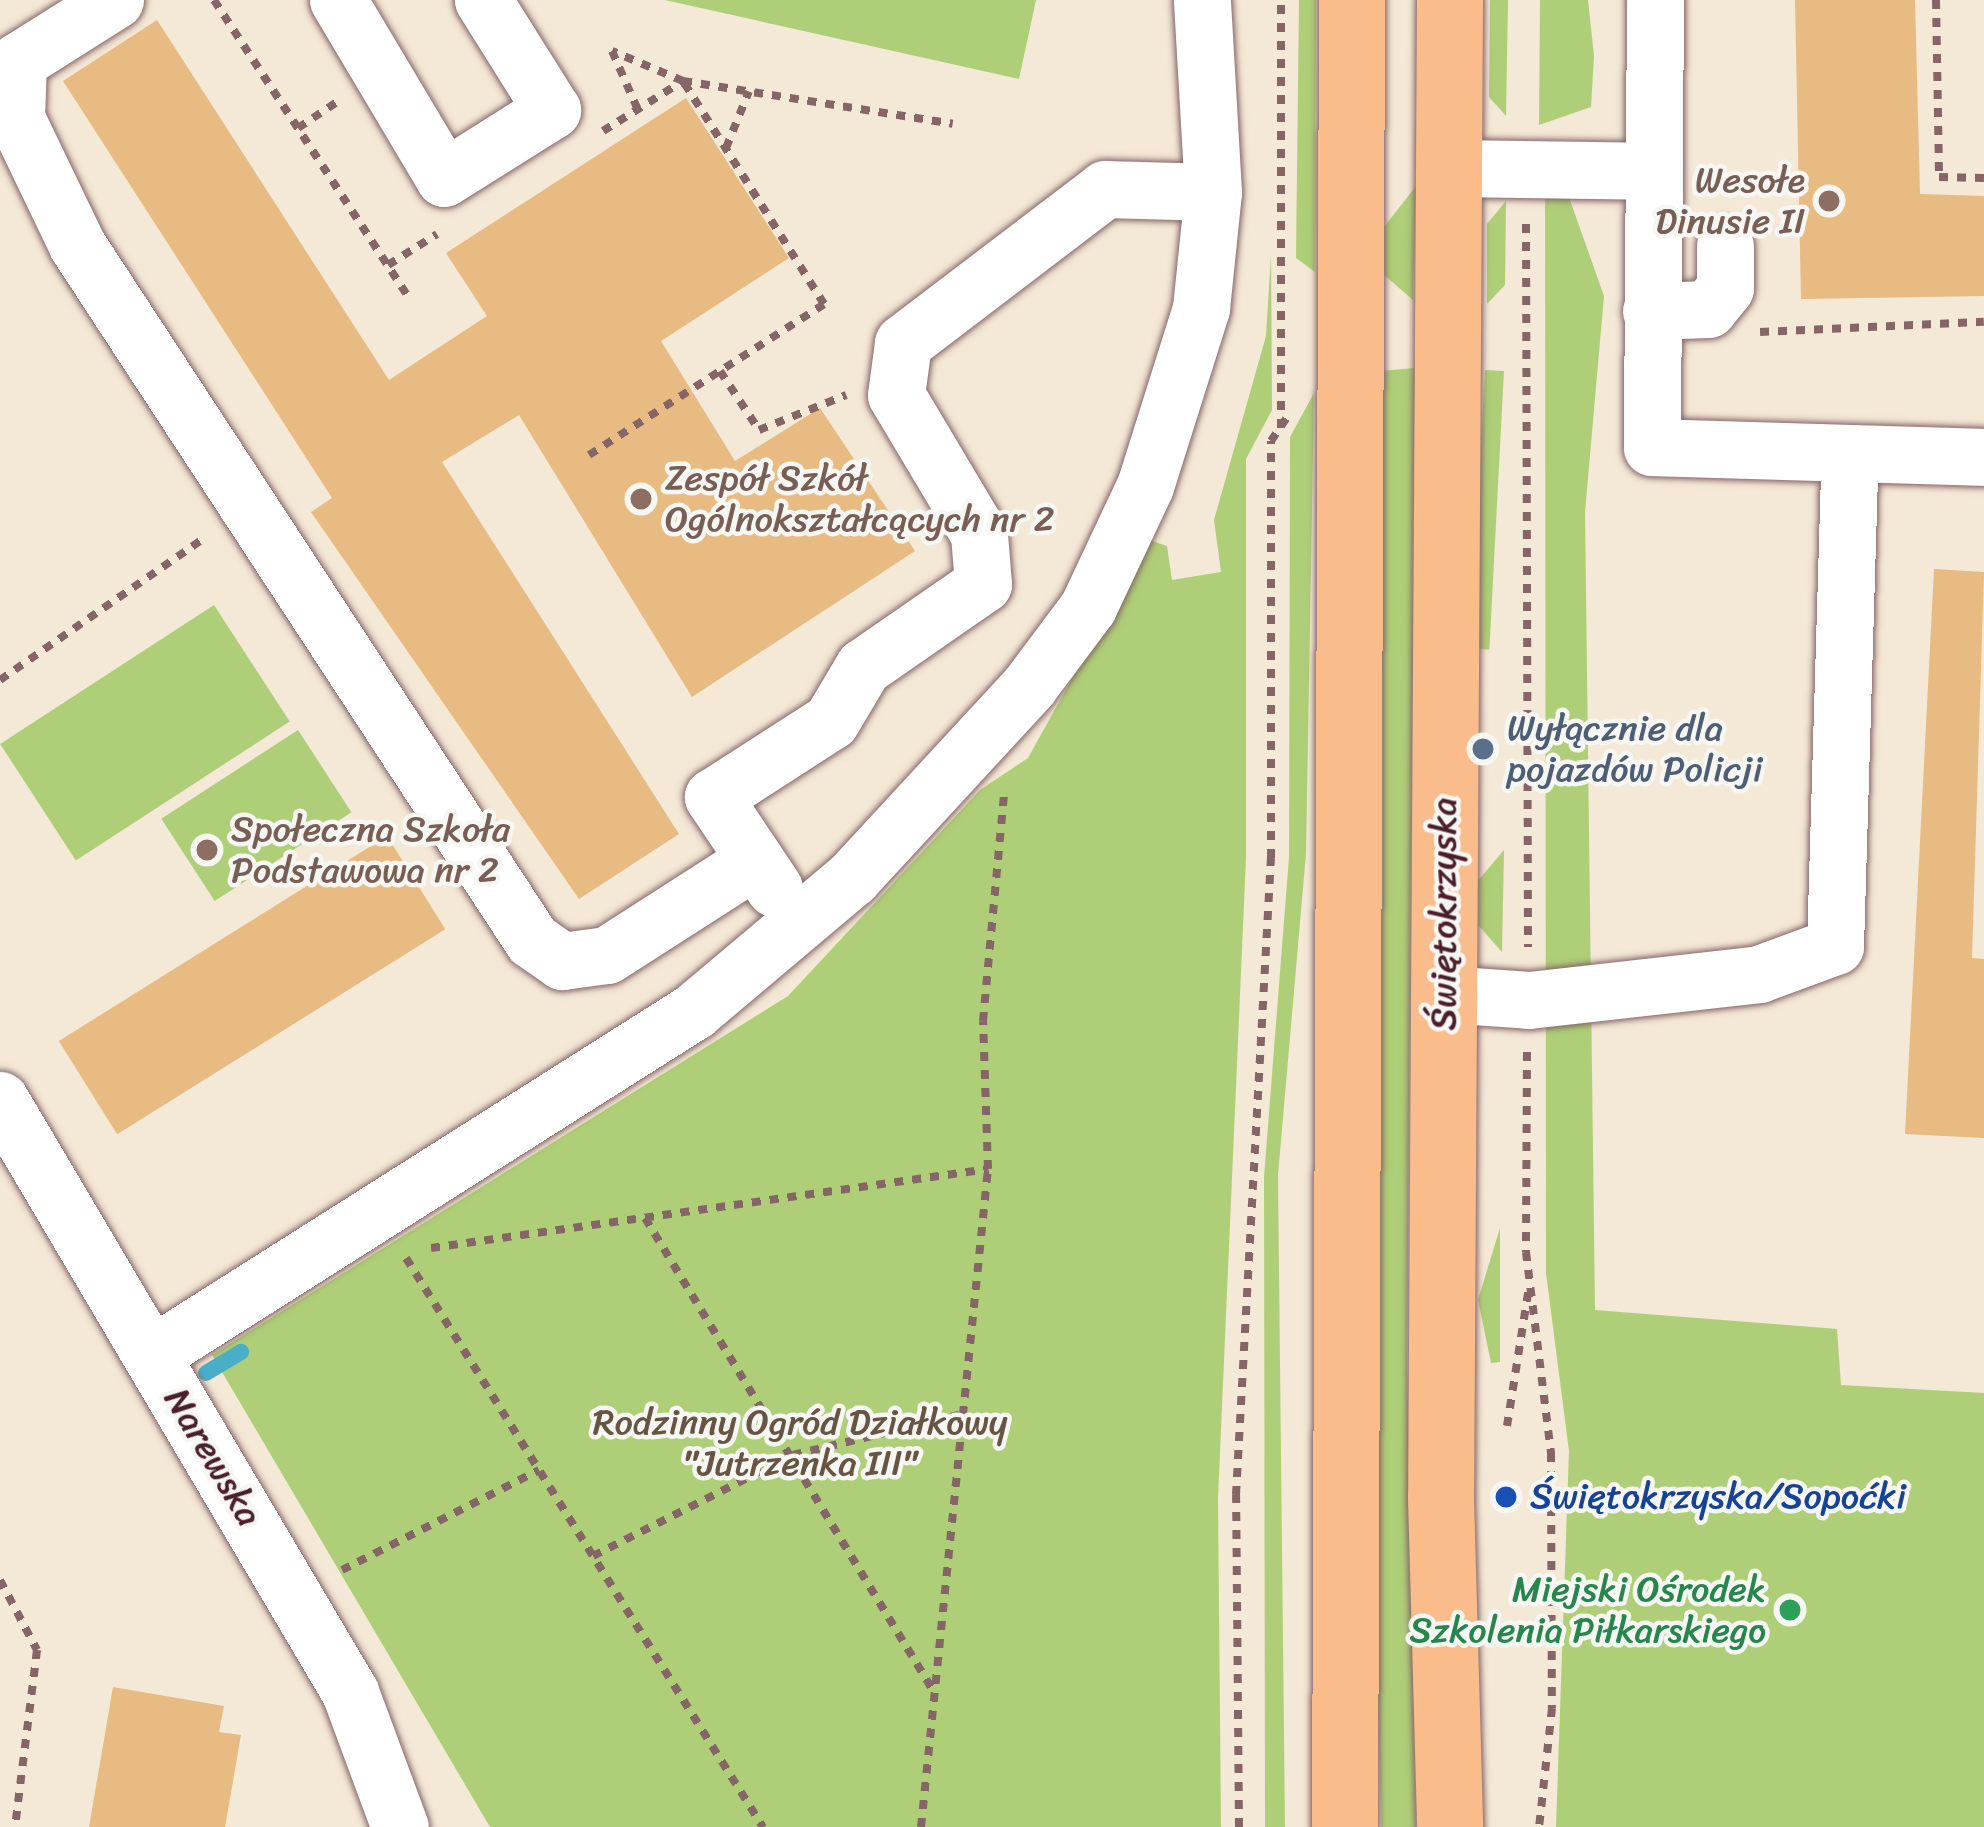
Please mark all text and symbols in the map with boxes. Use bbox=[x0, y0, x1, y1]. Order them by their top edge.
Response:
place label: Wesołe Dinusie II bbox=[1655, 158, 1805, 243]
marker: Wesołe Dinusie II bbox=[1816, 188, 1842, 214]
place label: Zespół Szkół Ogólnokształcących nr 2 bbox=[665, 456, 1054, 541]
marker: Zespół Szkół Ogólnokształcących nr 2 bbox=[628, 486, 654, 512]
place label: Wyłącznie dla pojazdów Policji bbox=[1507, 706, 1761, 791]
marker: Wyłącznie dla pojazdów Policji bbox=[1470, 736, 1496, 762]
street label: Świętokrzyska bbox=[1422, 797, 1466, 1031]
place label: Społeczna Szkoła Podstawowa nr 2 bbox=[231, 807, 510, 892]
marker: Społeczna Szkoła Podstawowa nr 2 bbox=[194, 837, 220, 863]
street label: Narewska bbox=[155, 1380, 271, 1534]
park label: Rodzinny Ogród Działkowy "Jutrzenka III" bbox=[593, 1400, 1007, 1485]
place label: Świętokrzyska/Sopoćki bbox=[1530, 1475, 1906, 1519]
marker: Świętokrzyska/Sopoćki bbox=[1493, 1484, 1519, 1510]
place label: Miejski Ośrodek Szkolenia Piłkarskiego bbox=[1409, 1567, 1766, 1652]
marker: Miejski Ośrodek Szkolenia Piłkarskiego bbox=[1777, 1597, 1803, 1623]

